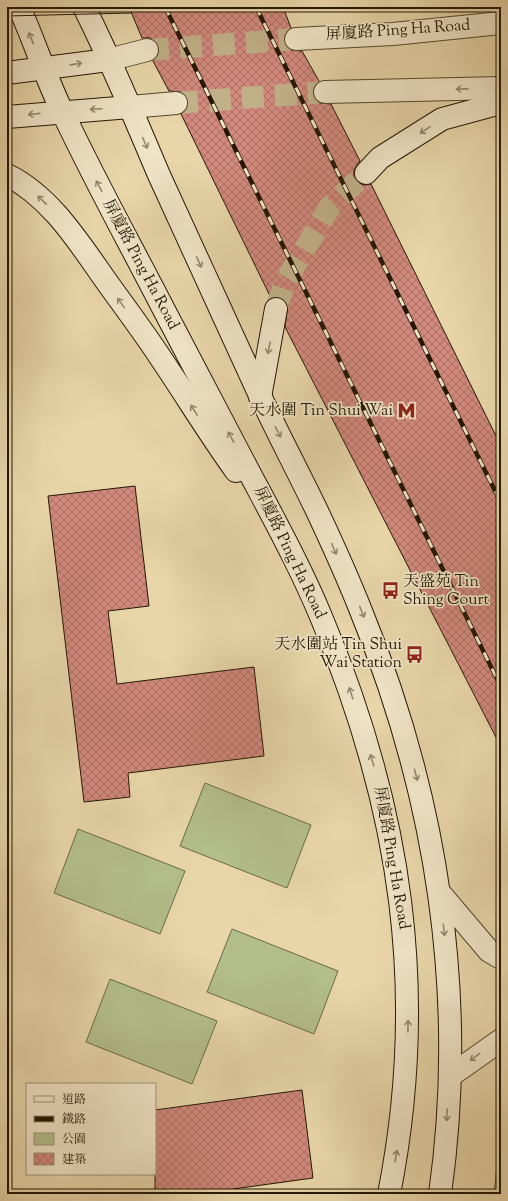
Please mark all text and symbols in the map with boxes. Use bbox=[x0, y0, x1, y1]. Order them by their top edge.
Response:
street label: 屏廈路 Ping Ha Road bbox=[325, 14, 471, 48]
one-way arrow bbox=[27, 32, 35, 44]
one-way arrow bbox=[69, 60, 82, 68]
one-way arrow bbox=[456, 85, 469, 93]
one-way arrow bbox=[90, 106, 103, 113]
one-way arrow bbox=[28, 111, 41, 118]
one-way arrow bbox=[420, 126, 431, 134]
one-way arrow bbox=[142, 137, 150, 149]
one-way arrow bbox=[95, 180, 102, 192]
one-way arrow bbox=[37, 195, 47, 205]
street label: 屏廈路 Ping Ha Road bbox=[96, 196, 184, 334]
one-way arrow bbox=[196, 255, 203, 267]
one-way arrow bbox=[117, 297, 125, 308]
one-way arrow bbox=[265, 341, 273, 354]
place label: 天水圍 Tin Shui Wai bbox=[249, 400, 393, 423]
metro station icon: 天水圍 Tin Shui Wai bbox=[396, 401, 416, 421]
one-way arrow bbox=[190, 405, 198, 416]
one-way arrow bbox=[274, 425, 282, 437]
one-way arrow bbox=[227, 431, 234, 443]
street label: 屏廈路 Ping Ha Road bbox=[247, 483, 331, 623]
one-way arrow bbox=[331, 542, 338, 554]
place label: 天盛苑 Tin Shing Court bbox=[403, 571, 489, 612]
bus stop icon: 天盛苑 Tin Shing Court bbox=[380, 581, 400, 601]
one-way arrow bbox=[358, 606, 366, 618]
place label: 天水圍站 Tin Shui Wai Station bbox=[274, 634, 403, 675]
bus stop icon: 天水圍站 Tin Shui Wai Station bbox=[405, 644, 425, 664]
one-way arrow bbox=[346, 687, 354, 699]
one-way arrow bbox=[368, 753, 375, 766]
one-way arrow bbox=[413, 769, 421, 782]
street label: 屏廈路 Ping Ha Road bbox=[367, 785, 415, 931]
one-way arrow bbox=[440, 923, 448, 936]
one-way arrow bbox=[404, 1020, 412, 1033]
one-way arrow bbox=[470, 1053, 481, 1061]
legend bbox=[26, 1083, 156, 1175]
text: 道路 bbox=[62, 1091, 86, 1109]
one-way arrow bbox=[444, 1108, 451, 1121]
text: 鐵路 bbox=[62, 1111, 86, 1129]
text: 公園 bbox=[62, 1131, 86, 1149]
one-way arrow bbox=[392, 1150, 400, 1163]
text: 建築 bbox=[62, 1151, 86, 1169]

